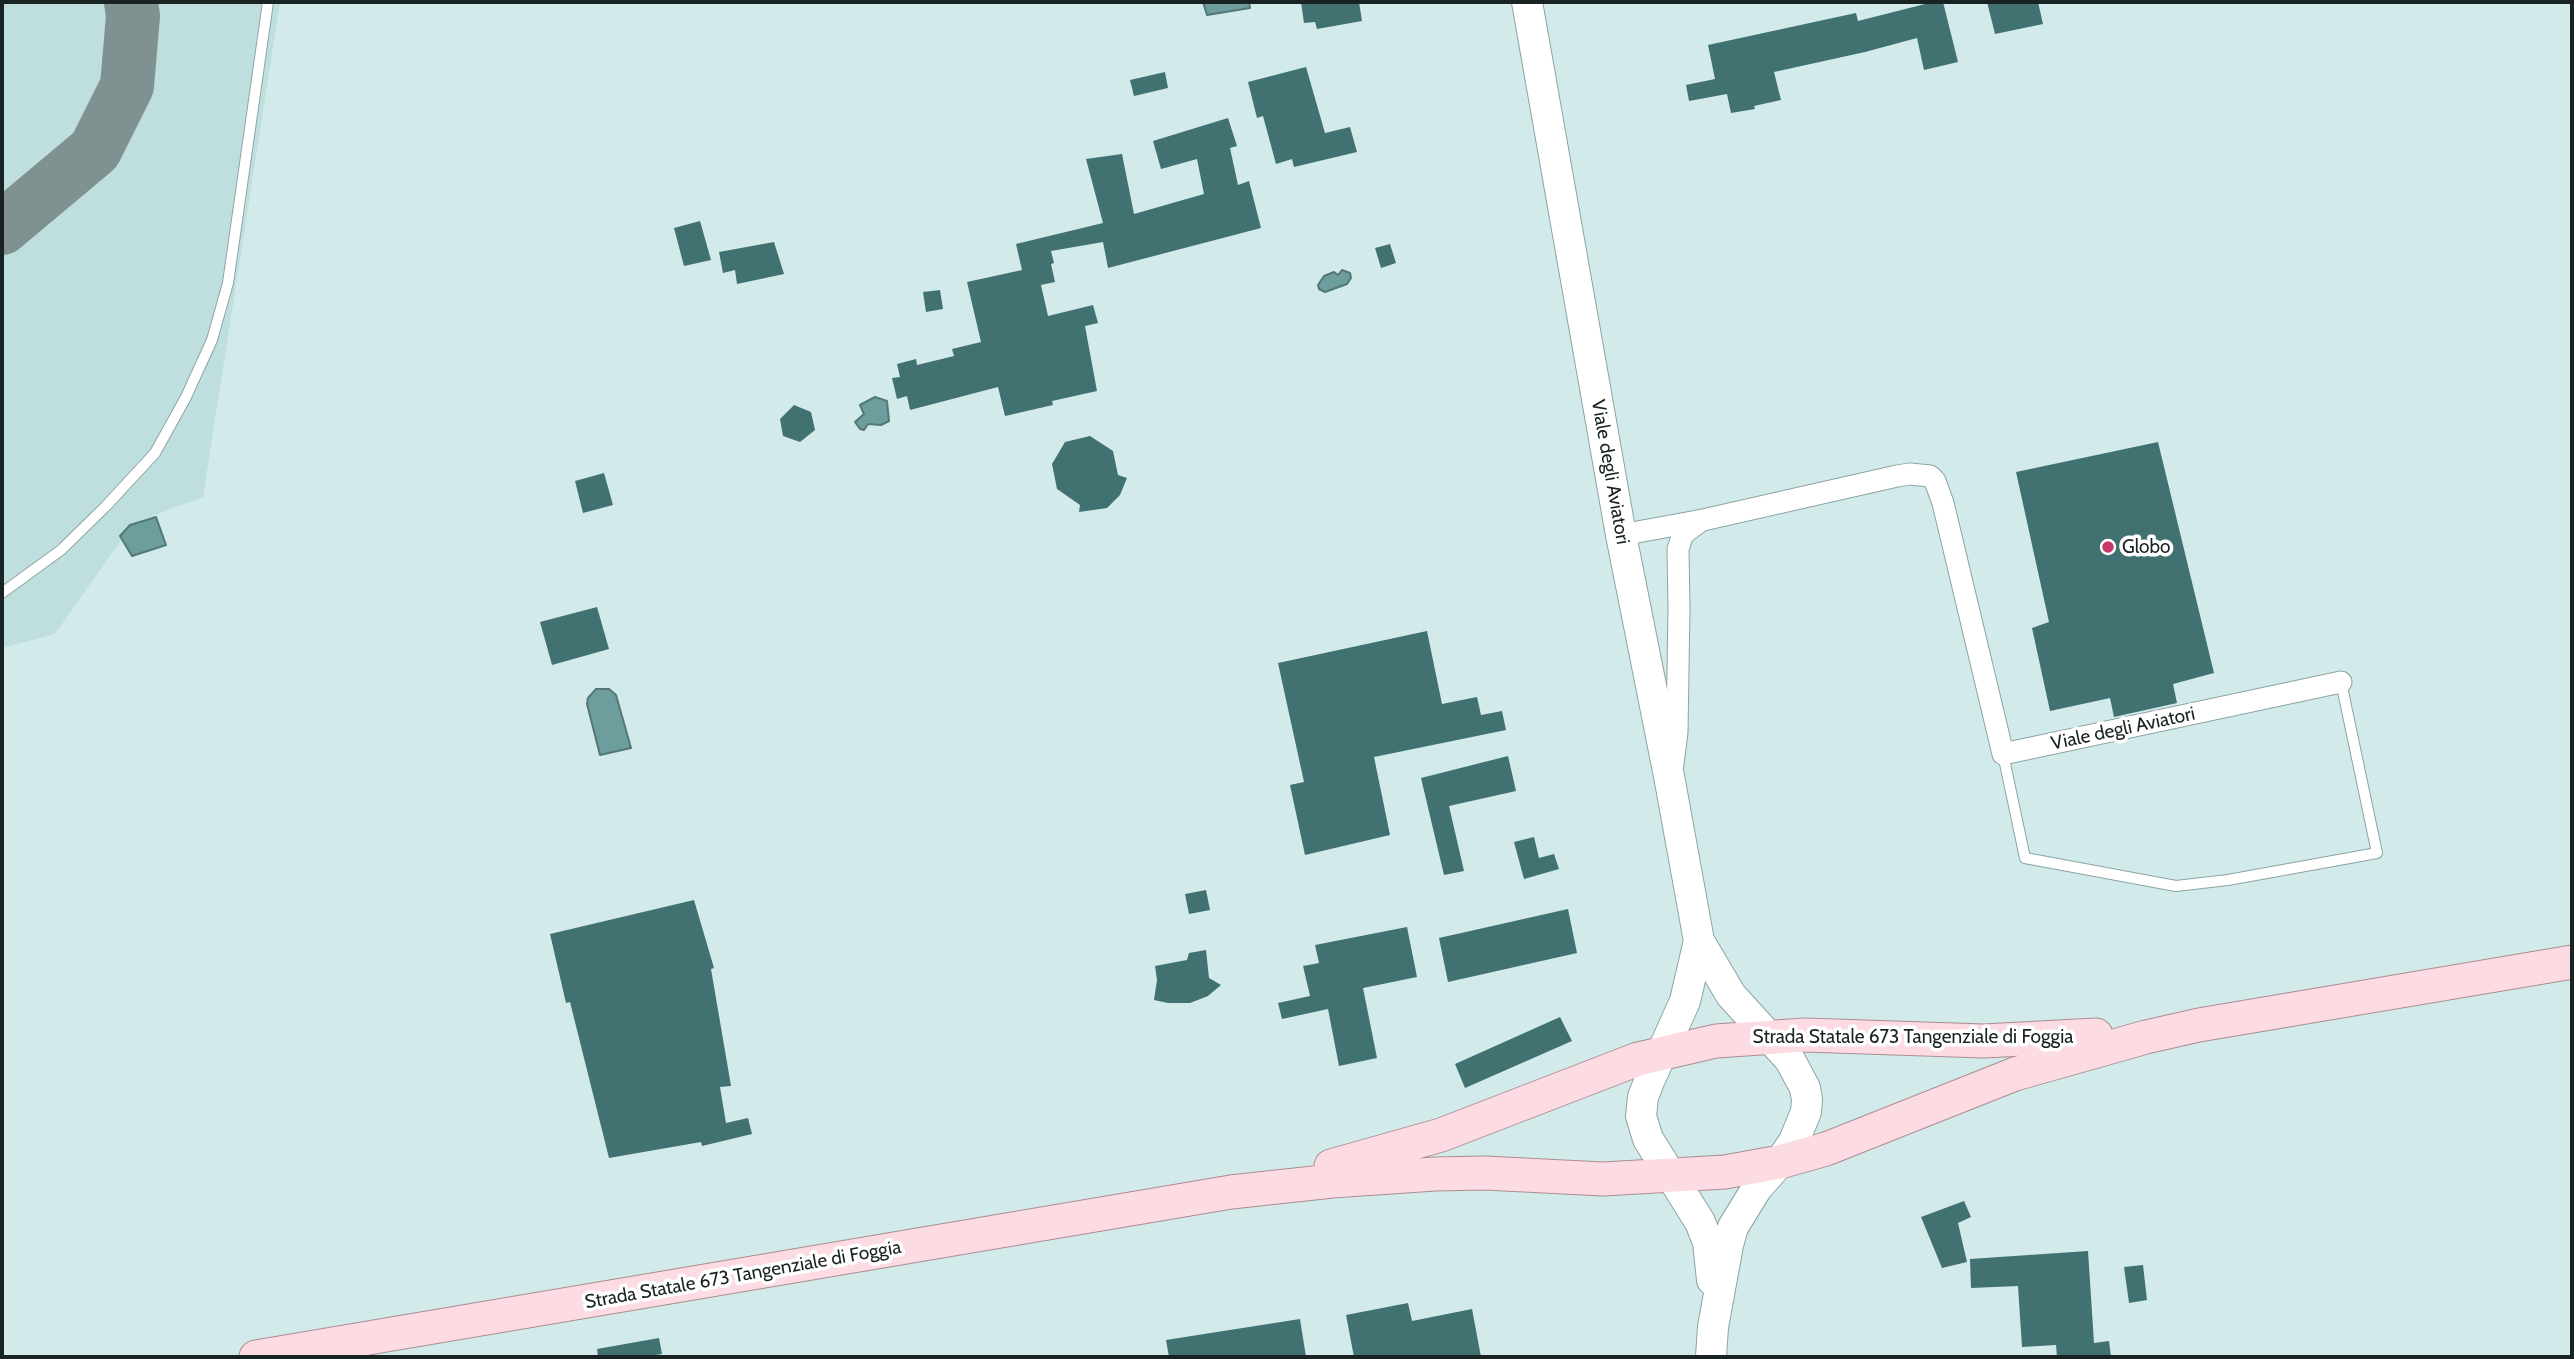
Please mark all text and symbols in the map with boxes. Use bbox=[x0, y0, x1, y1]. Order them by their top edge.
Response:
street label: Viale degli Aviatori bbox=[1586, 398, 1634, 546]
place label: Globo bbox=[2122, 536, 2170, 558]
marker: Globo bbox=[2100, 539, 2116, 555]
street label: Viale degli Aviatori bbox=[2049, 703, 2197, 755]
street label: Strada Statale 673 Tangenziale di Foggia bbox=[1753, 1026, 2073, 1048]
street label: Strada Statale 673 Tangenziale di Foggia bbox=[583, 1236, 903, 1314]

